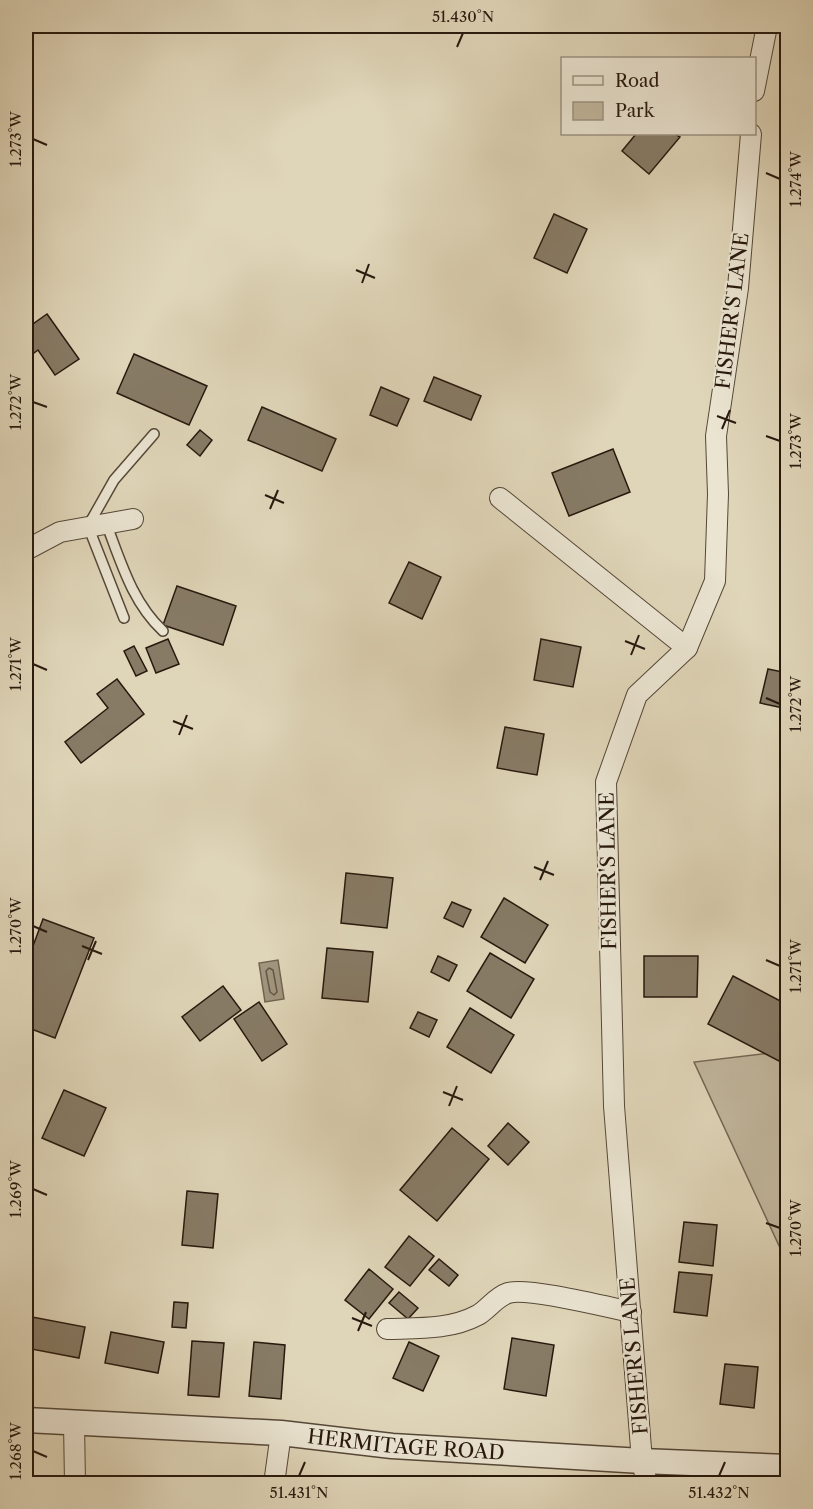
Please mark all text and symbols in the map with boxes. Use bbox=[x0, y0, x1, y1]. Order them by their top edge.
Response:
text: 51.430°N bbox=[432, 7, 494, 26]
legend bbox=[561, 57, 756, 135]
text: Road bbox=[615, 70, 660, 92]
text: Park bbox=[615, 100, 656, 122]
text: 1.273°W bbox=[6, 110, 25, 167]
text: 1.274°W bbox=[786, 151, 805, 207]
street label: FISHER'S LANE bbox=[710, 231, 754, 391]
text: 1.272°W bbox=[6, 373, 25, 430]
text: 1.273°W bbox=[786, 412, 805, 469]
text: 1.271°W bbox=[6, 637, 25, 691]
text: 1.272°W bbox=[786, 675, 805, 732]
street label: FISHER'S LANE bbox=[595, 792, 621, 950]
text: 1.270°W bbox=[6, 897, 25, 955]
text: 1.271°W bbox=[786, 939, 805, 993]
text: 1.269°W bbox=[6, 1159, 25, 1218]
text: 1.270°W bbox=[786, 1199, 805, 1257]
street label: FISHER'S LANE bbox=[615, 1276, 653, 1436]
text: 1.268°W bbox=[6, 1421, 25, 1480]
street label: HERMITAGE ROAD bbox=[306, 1424, 505, 1465]
text: 51.431°N bbox=[270, 1483, 328, 1502]
text: 51.432°N bbox=[688, 1483, 750, 1502]

